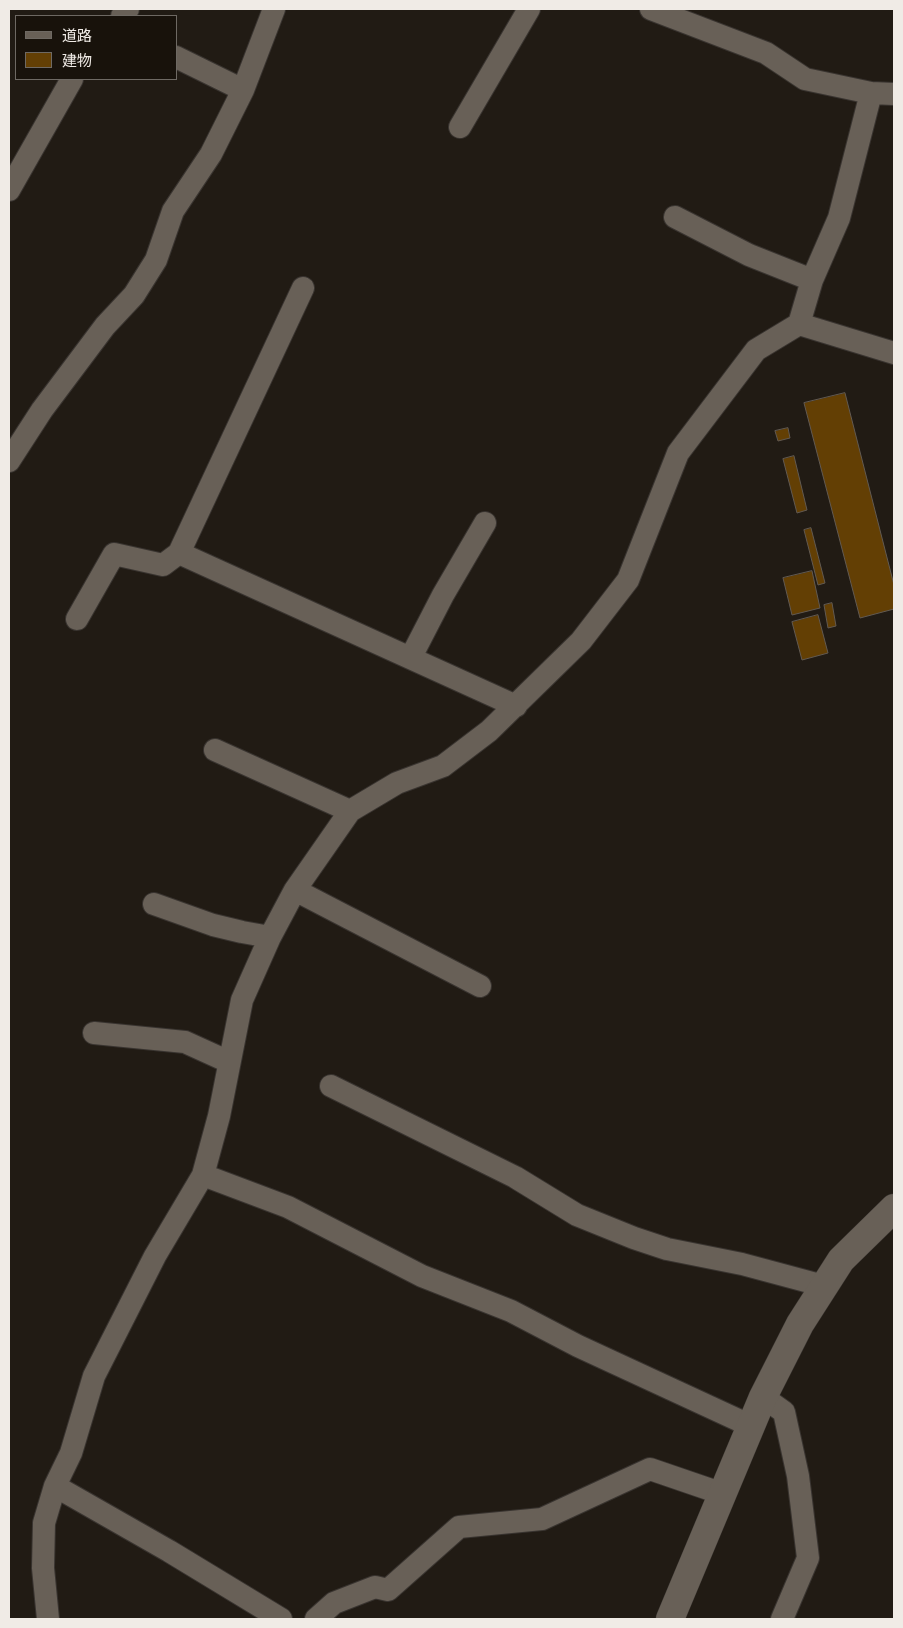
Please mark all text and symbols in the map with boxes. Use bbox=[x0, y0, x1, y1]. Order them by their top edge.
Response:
legend bbox=[15, 15, 178, 80]
text: 道路 bbox=[62, 27, 92, 45]
text: 建物 bbox=[62, 52, 92, 70]

